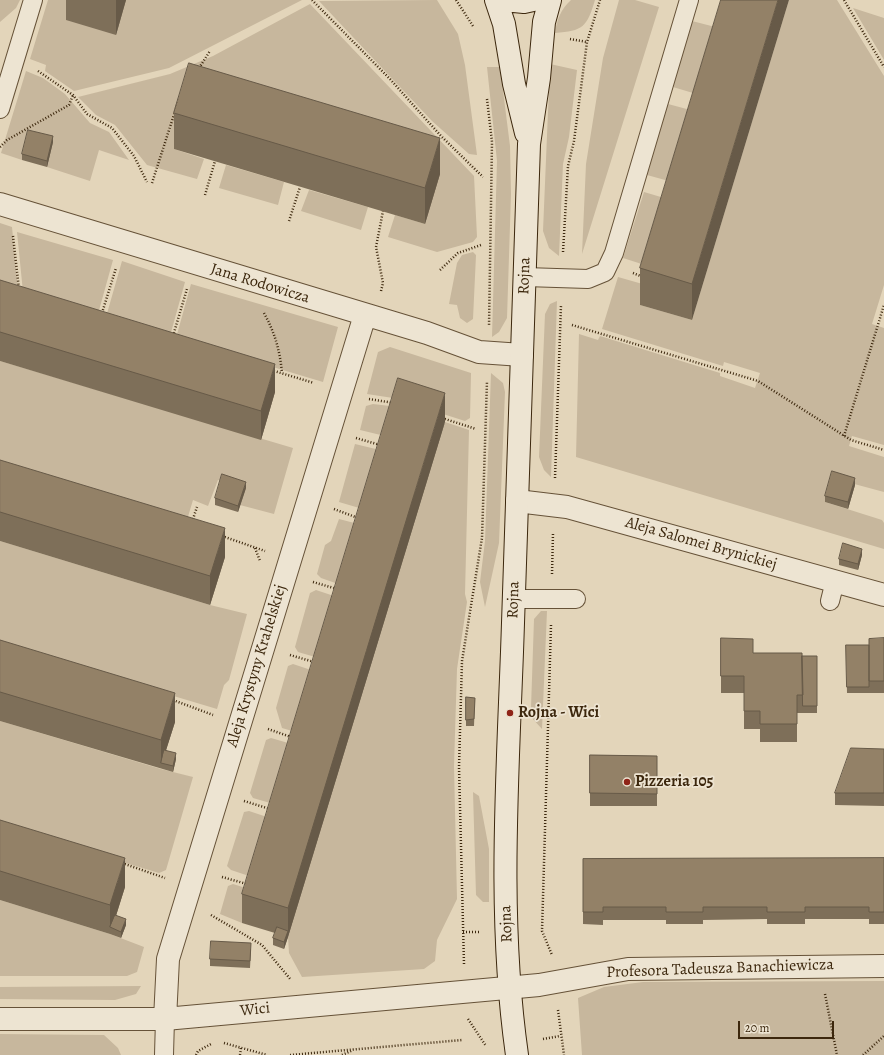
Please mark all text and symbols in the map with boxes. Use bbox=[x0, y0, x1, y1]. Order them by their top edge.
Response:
street label: Rojna bbox=[515, 257, 535, 295]
street label: Jana Rodowicza bbox=[208, 260, 312, 308]
street label: Aleja Salomei Brynickiej bbox=[623, 513, 779, 575]
street label: Rojna bbox=[504, 581, 524, 619]
street label: Aleja Krystyny Krahelskiej bbox=[223, 582, 291, 750]
place label: Rojna - Wici bbox=[518, 703, 599, 723]
marker: Rojna - Wici bbox=[505, 708, 515, 718]
place label: Pizzeria 105 bbox=[635, 772, 713, 792]
marker: Pizzeria 105 bbox=[622, 777, 632, 787]
street label: Rojna bbox=[497, 905, 517, 943]
street label: Profesora Tadeusza Banachiewicza bbox=[606, 955, 834, 983]
street label: Wici bbox=[239, 999, 271, 1021]
scale bar bbox=[740, 1013, 836, 1039]
text: 20 m bbox=[745, 1020, 769, 1036]

